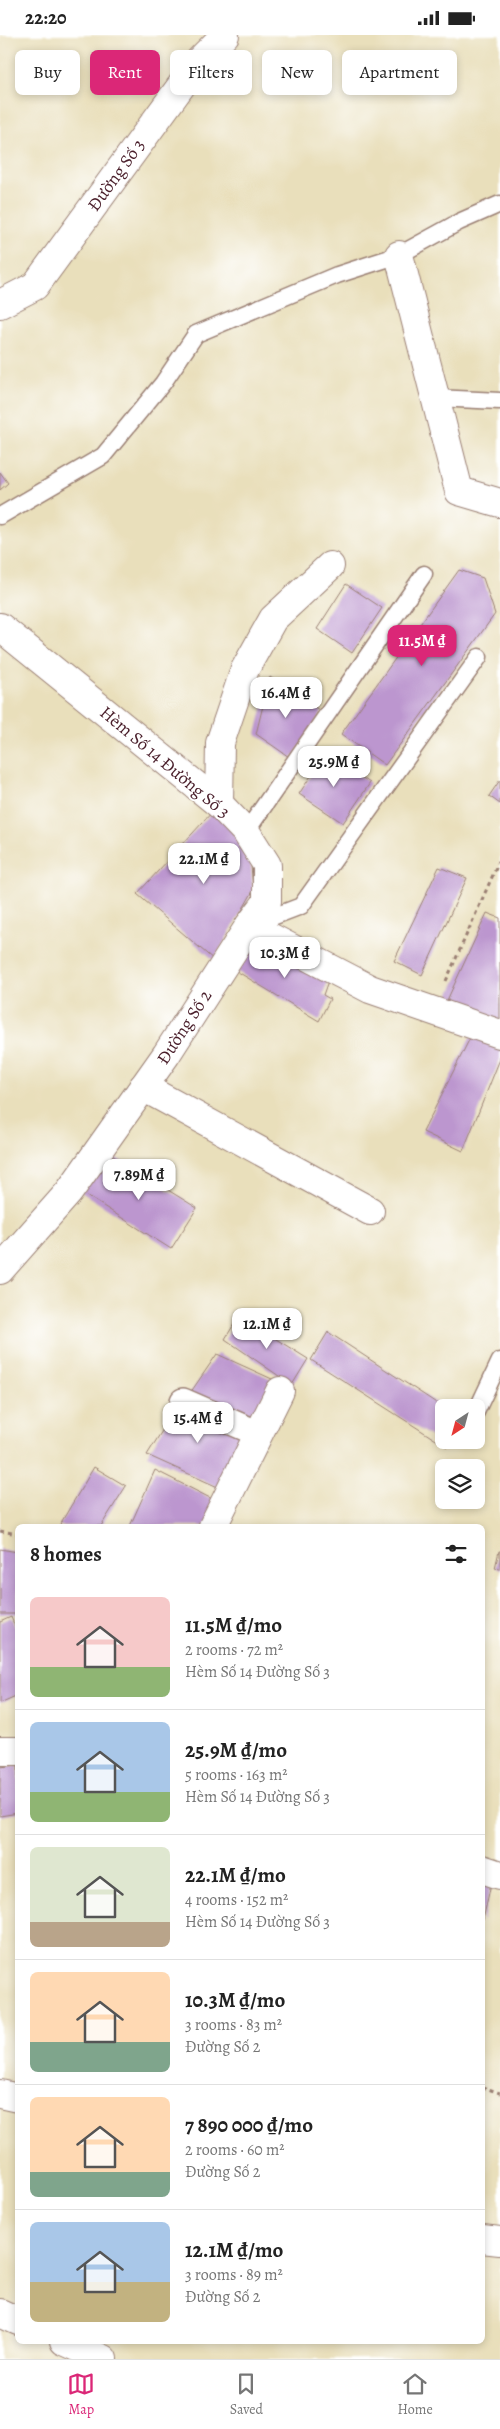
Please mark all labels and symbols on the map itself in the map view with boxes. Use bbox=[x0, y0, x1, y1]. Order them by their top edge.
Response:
street label: Đường Số 3 bbox=[82, 134, 150, 216]
pin: 11.5M ₫ bbox=[376, 625, 468, 667]
pin: 16.4M ₫ bbox=[240, 677, 332, 719]
street label: Hèm Số 14 Đường Số 3 bbox=[95, 700, 235, 824]
pin: 25.9M ₫ bbox=[288, 745, 380, 788]
pin: 22.1M ₫ bbox=[158, 843, 250, 885]
pin: 10.3M ₫ bbox=[239, 937, 331, 979]
street label: Đường Số 2 bbox=[151, 985, 217, 1069]
pin: 7.89M ₫ bbox=[93, 1159, 185, 1201]
pin: 12.1M ₫ bbox=[221, 1307, 313, 1350]
north arrow bbox=[435, 1399, 485, 1449]
pin: 15.4M ₫ bbox=[152, 1401, 244, 1444]

